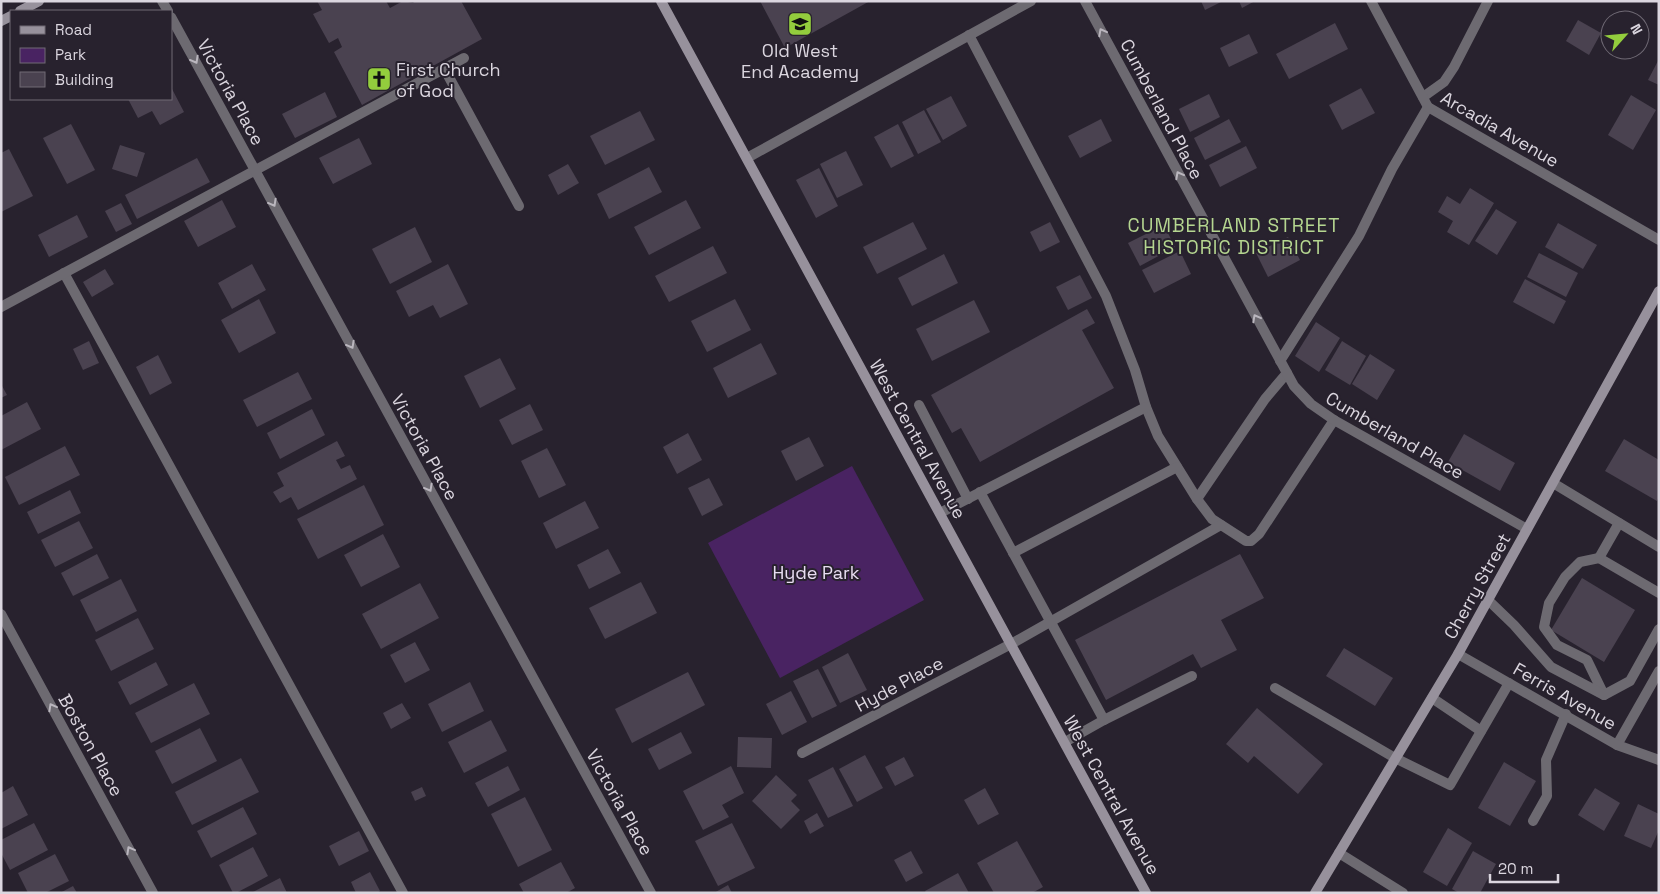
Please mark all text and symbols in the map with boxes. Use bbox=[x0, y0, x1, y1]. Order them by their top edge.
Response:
legend bbox=[10, 10, 172, 100]
north arrow bbox=[1600, 10, 1650, 60]
school or university icon: Old West End Academy bbox=[787, 11, 813, 37]
text: Road bbox=[55, 20, 92, 39]
text: N bbox=[1626, 21, 1647, 37]
one-way arrow bbox=[1098, 28, 1108, 37]
street label: Victoria Place bbox=[192, 35, 270, 149]
street label: Cumberland Place bbox=[1115, 35, 1209, 183]
place label: Old West End Academy bbox=[741, 39, 859, 83]
text: Park bbox=[55, 45, 86, 64]
one-way arrow bbox=[188, 55, 198, 64]
place label: First Church of God bbox=[396, 58, 501, 102]
church icon: First Church of God bbox=[366, 66, 392, 92]
text: Building bbox=[55, 70, 114, 89]
street label: Arcadia Avenue bbox=[1437, 86, 1563, 172]
one-way arrow bbox=[1175, 171, 1185, 180]
one-way arrow bbox=[267, 197, 277, 206]
district label: CUMBERLAND STREET HISTORIC DISTRICT bbox=[1128, 213, 1340, 260]
one-way arrow bbox=[1253, 314, 1263, 323]
one-way arrow bbox=[345, 340, 355, 349]
street label: West Central Avenue bbox=[865, 355, 971, 523]
street label: Cumberland Place bbox=[1322, 386, 1468, 484]
street label: Victoria Place bbox=[386, 390, 464, 504]
one-way arrow bbox=[423, 482, 433, 491]
street label: Cherry Street bbox=[1438, 529, 1516, 643]
park label: Hyde Park bbox=[772, 561, 860, 584]
street label: Hyde Place bbox=[851, 651, 947, 717]
street label: Ferris Avenue bbox=[1509, 657, 1621, 735]
street label: Boston Place bbox=[53, 690, 129, 800]
one-way arrow bbox=[48, 704, 58, 713]
street label: West Central Avenue bbox=[1059, 711, 1165, 879]
street label: Victoria Place bbox=[581, 745, 659, 859]
one-way arrow bbox=[126, 846, 136, 855]
scale bar bbox=[1490, 852, 1558, 884]
text: 20 m bbox=[1498, 859, 1533, 878]

